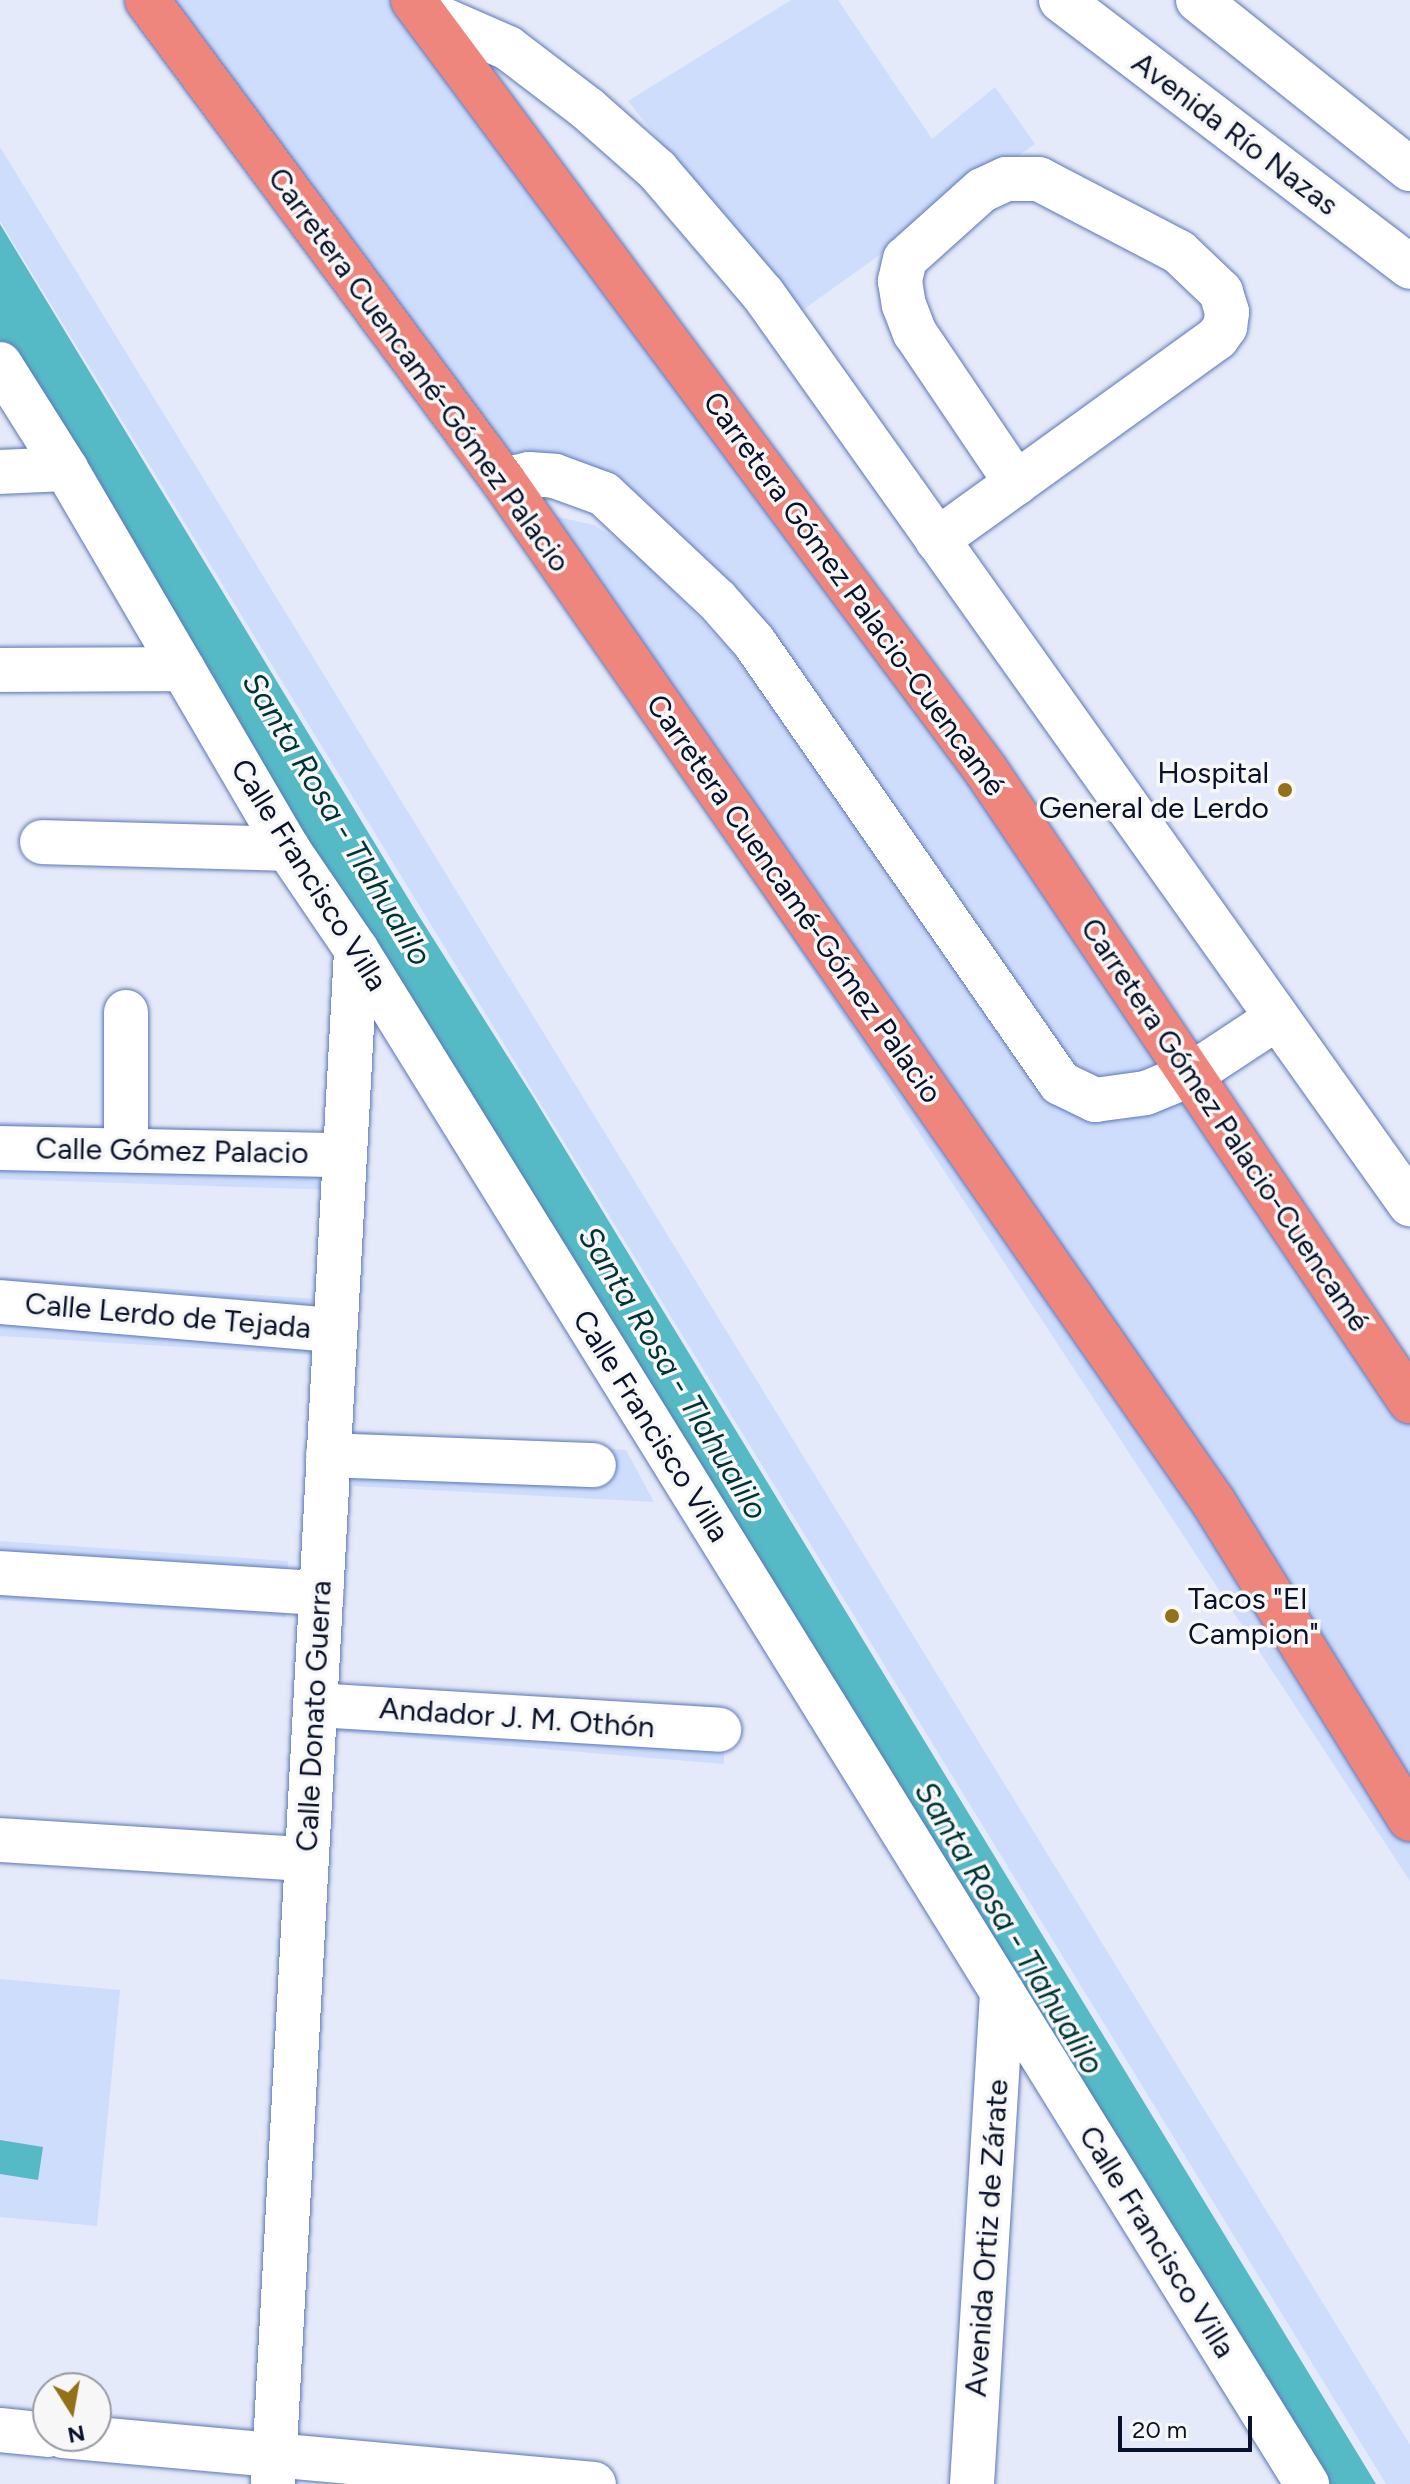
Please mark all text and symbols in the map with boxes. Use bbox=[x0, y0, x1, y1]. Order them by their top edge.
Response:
street label: Avenida Río Nazas bbox=[1125, 45, 1345, 223]
street label: Carretera Cuencamé-Gómez Palacio bbox=[260, 161, 578, 579]
street label: Carretera Gómez Palacio-Cuencamé bbox=[695, 385, 1013, 803]
water label: Santa Rosa - Tlahualilo bbox=[234, 665, 440, 973]
street label: Carretera Cuencamé-Gómez Palacio bbox=[639, 688, 949, 1110]
street label: Calle Francisco Villa bbox=[223, 752, 395, 998]
place label: Hospital General de Lerdo bbox=[1039, 755, 1269, 826]
marker: Hospital General de Lerdo bbox=[1276, 781, 1294, 799]
street label: Carretera Gómez Palacio-Cuencamé bbox=[1073, 912, 1377, 1338]
street label: Calle Gómez Palacio bbox=[35, 1131, 309, 1171]
water label: Santa Rosa - Tlahualilo bbox=[570, 1219, 776, 1527]
street label: Calle Lerdo de Tejada bbox=[23, 1286, 313, 1346]
street label: Calle Francisco Villa bbox=[565, 1303, 737, 1549]
street label: Calle Donato Guerra bbox=[289, 1579, 339, 1853]
place label: Tacos "El Campion" bbox=[1188, 1581, 1319, 1652]
marker: Tacos "El Campion" bbox=[1163, 1607, 1181, 1625]
street label: Andador J. M. Othón bbox=[378, 1690, 656, 1746]
water label: Santa Rosa - Tlahualilo bbox=[906, 1774, 1112, 2082]
street label: Avenida Ortiz de Zárate bbox=[958, 2078, 1016, 2398]
street label: Calle Francisco Villa bbox=[1071, 2119, 1243, 2365]
north arrow bbox=[32, 2372, 112, 2452]
scale bar bbox=[1122, 2400, 1256, 2450]
text: 20 m bbox=[1132, 2415, 1187, 2444]
text: N bbox=[65, 2419, 87, 2449]

